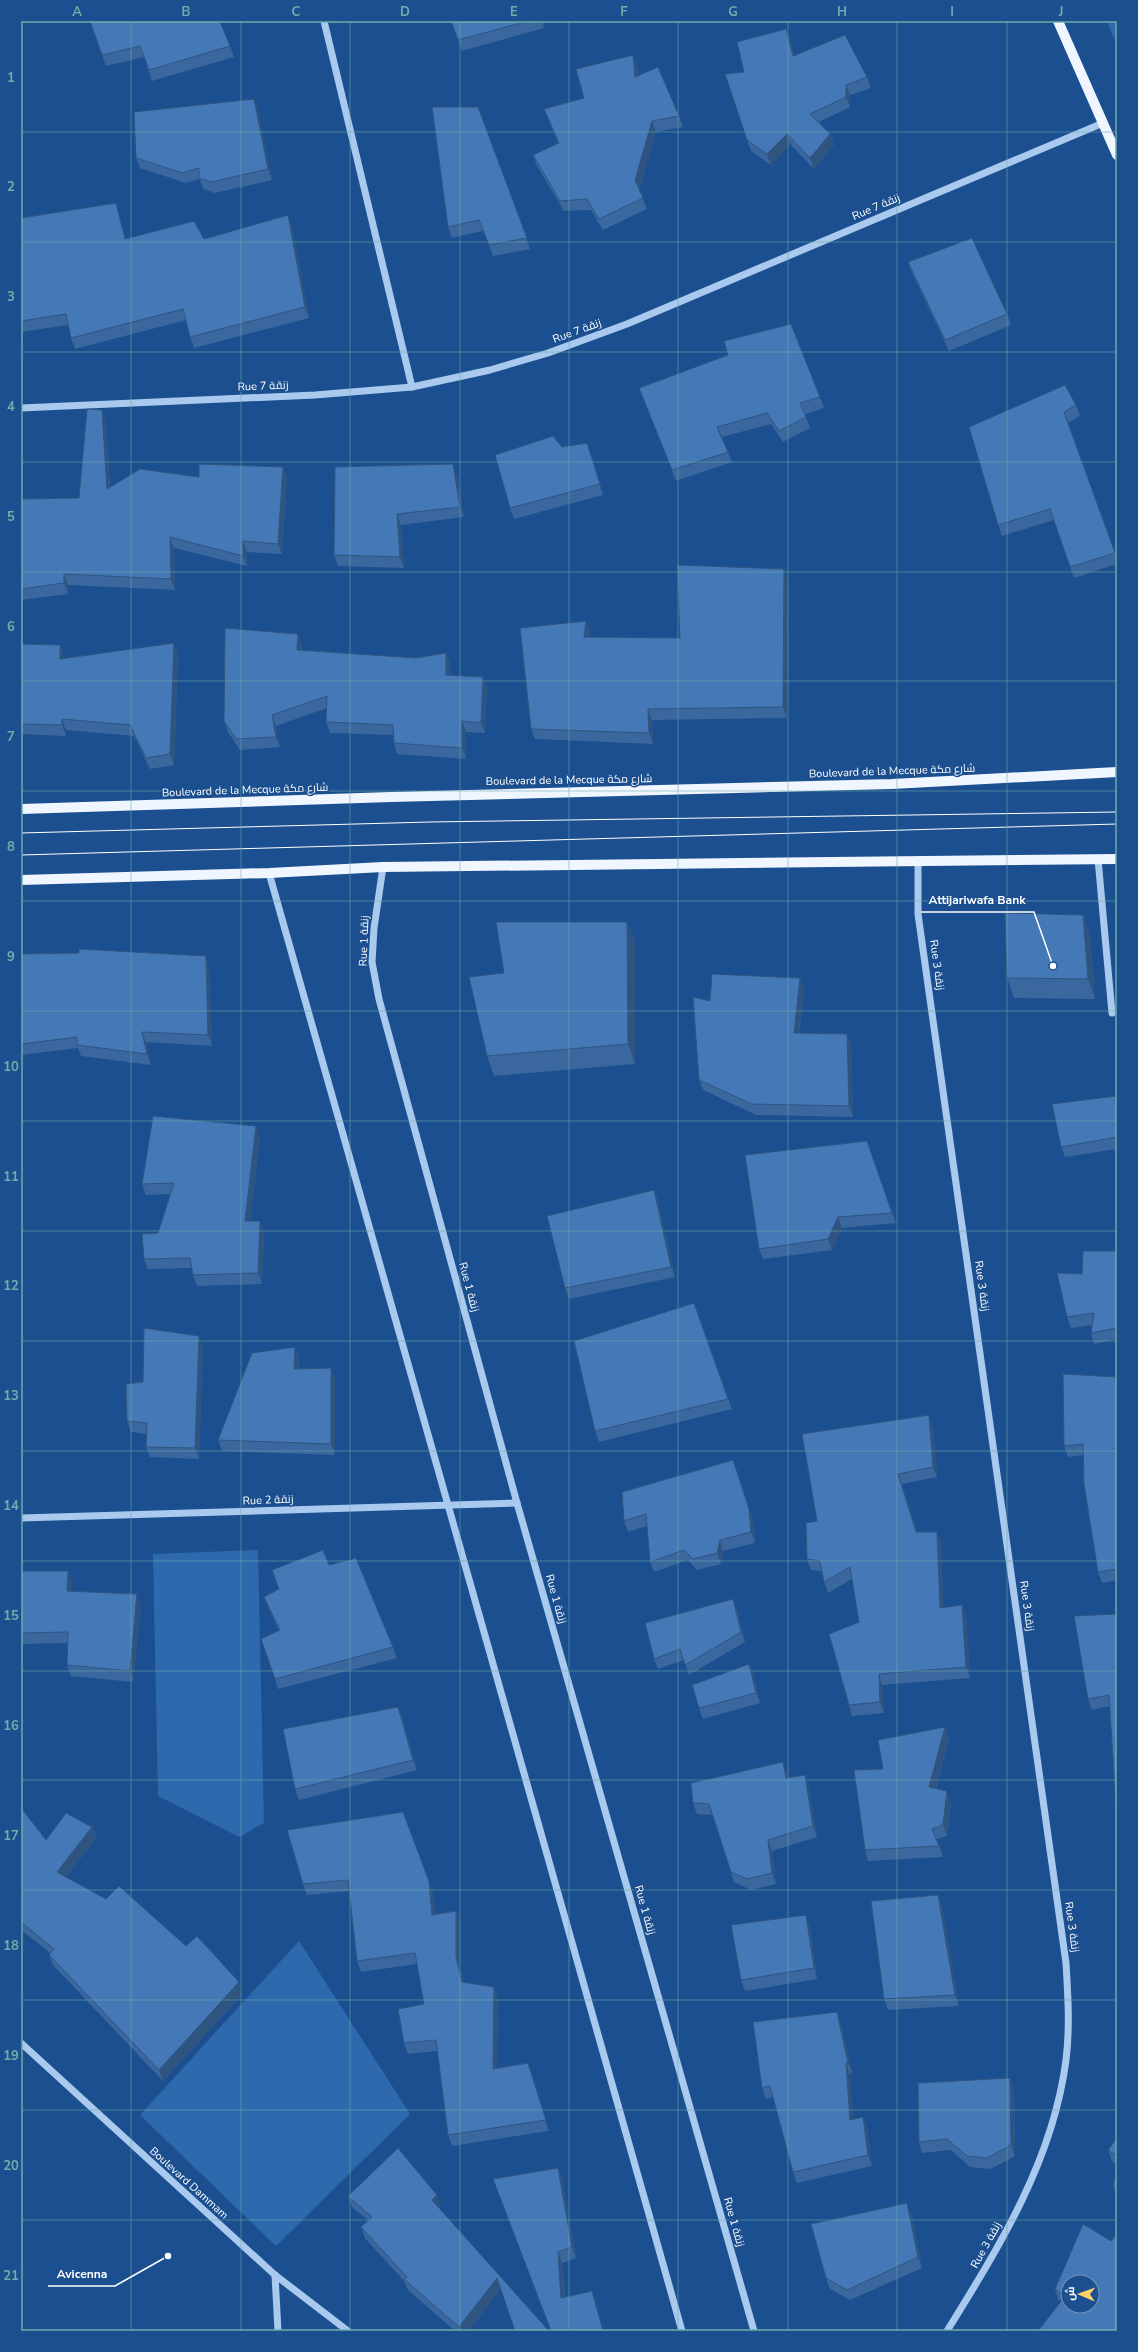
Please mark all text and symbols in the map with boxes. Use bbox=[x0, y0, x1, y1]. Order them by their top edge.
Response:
text: A bbox=[72, 3, 82, 21]
text: B bbox=[182, 3, 191, 21]
text: C bbox=[292, 3, 301, 21]
text: D bbox=[400, 3, 410, 21]
text: E bbox=[510, 3, 518, 21]
text: F bbox=[620, 3, 628, 21]
text: G bbox=[728, 3, 738, 21]
text: H bbox=[837, 3, 847, 21]
text: I bbox=[950, 3, 954, 21]
text: J bbox=[1058, 3, 1063, 21]
text: 1 bbox=[7, 69, 15, 87]
text: 2 bbox=[7, 178, 15, 196]
street label: Rue 7 زنقة bbox=[850, 190, 902, 224]
text: 3 bbox=[7, 288, 15, 306]
street label: Rue 7 زنقة bbox=[551, 315, 604, 347]
street label: Rue 7 زنقة bbox=[237, 378, 289, 394]
text: 4 bbox=[7, 398, 15, 416]
text: 5 bbox=[7, 508, 15, 526]
text: 6 bbox=[7, 618, 15, 636]
text: 7 bbox=[7, 728, 15, 746]
street label: Boulevard de la Mecque شارع مكة bbox=[809, 761, 975, 781]
street label: Boulevard de la Mecque شارع مكة bbox=[486, 771, 652, 789]
street label: Boulevard de la Mecque شارع مكة bbox=[162, 780, 328, 800]
text: 8 bbox=[7, 838, 15, 856]
callout: Attijariwafa Bank bbox=[921, 888, 1034, 912]
text: Attijariwafa Bank bbox=[928, 892, 1026, 908]
street label: Rue 1 زنقة bbox=[356, 915, 372, 967]
street label: Rue 3 زنقة bbox=[926, 939, 948, 991]
text: 9 bbox=[7, 948, 15, 966]
text: 10 bbox=[3, 1058, 19, 1076]
text: 11 bbox=[3, 1168, 19, 1186]
street label: Rue 1 زنقة bbox=[455, 1260, 483, 1314]
street label: Rue 3 زنقة bbox=[971, 1260, 993, 1312]
text: 12 bbox=[3, 1277, 19, 1295]
text: 13 bbox=[3, 1387, 19, 1405]
street label: Rue 2 زنقة bbox=[242, 1492, 294, 1508]
text: 14 bbox=[3, 1497, 19, 1515]
street label: Rue 1 زنقة bbox=[542, 1572, 570, 1626]
street label: Rue 3 زنقة bbox=[1016, 1580, 1038, 1632]
text: 15 bbox=[3, 1607, 19, 1625]
text: 16 bbox=[3, 1717, 19, 1735]
text: 17 bbox=[3, 1827, 19, 1845]
street label: Rue 1 زنقة bbox=[631, 1883, 659, 1937]
street label: Rue 3 زنقة bbox=[1061, 1901, 1083, 1953]
text: 18 bbox=[3, 1937, 19, 1955]
text: 19 bbox=[3, 2047, 19, 2065]
street label: Boulevard Dammam bbox=[146, 2144, 232, 2222]
text: 20 bbox=[3, 2157, 19, 2175]
street label: Rue 1 زنقة bbox=[720, 2195, 748, 2249]
street label: Rue 3 زنقة bbox=[967, 2219, 1005, 2271]
callout: Avicenna bbox=[48, 2262, 115, 2286]
text: Avicenna bbox=[57, 2266, 107, 2282]
text: 21 bbox=[3, 2267, 19, 2285]
north arrow bbox=[1060, 2274, 1100, 2314]
text: ش bbox=[1063, 2286, 1078, 2301]

